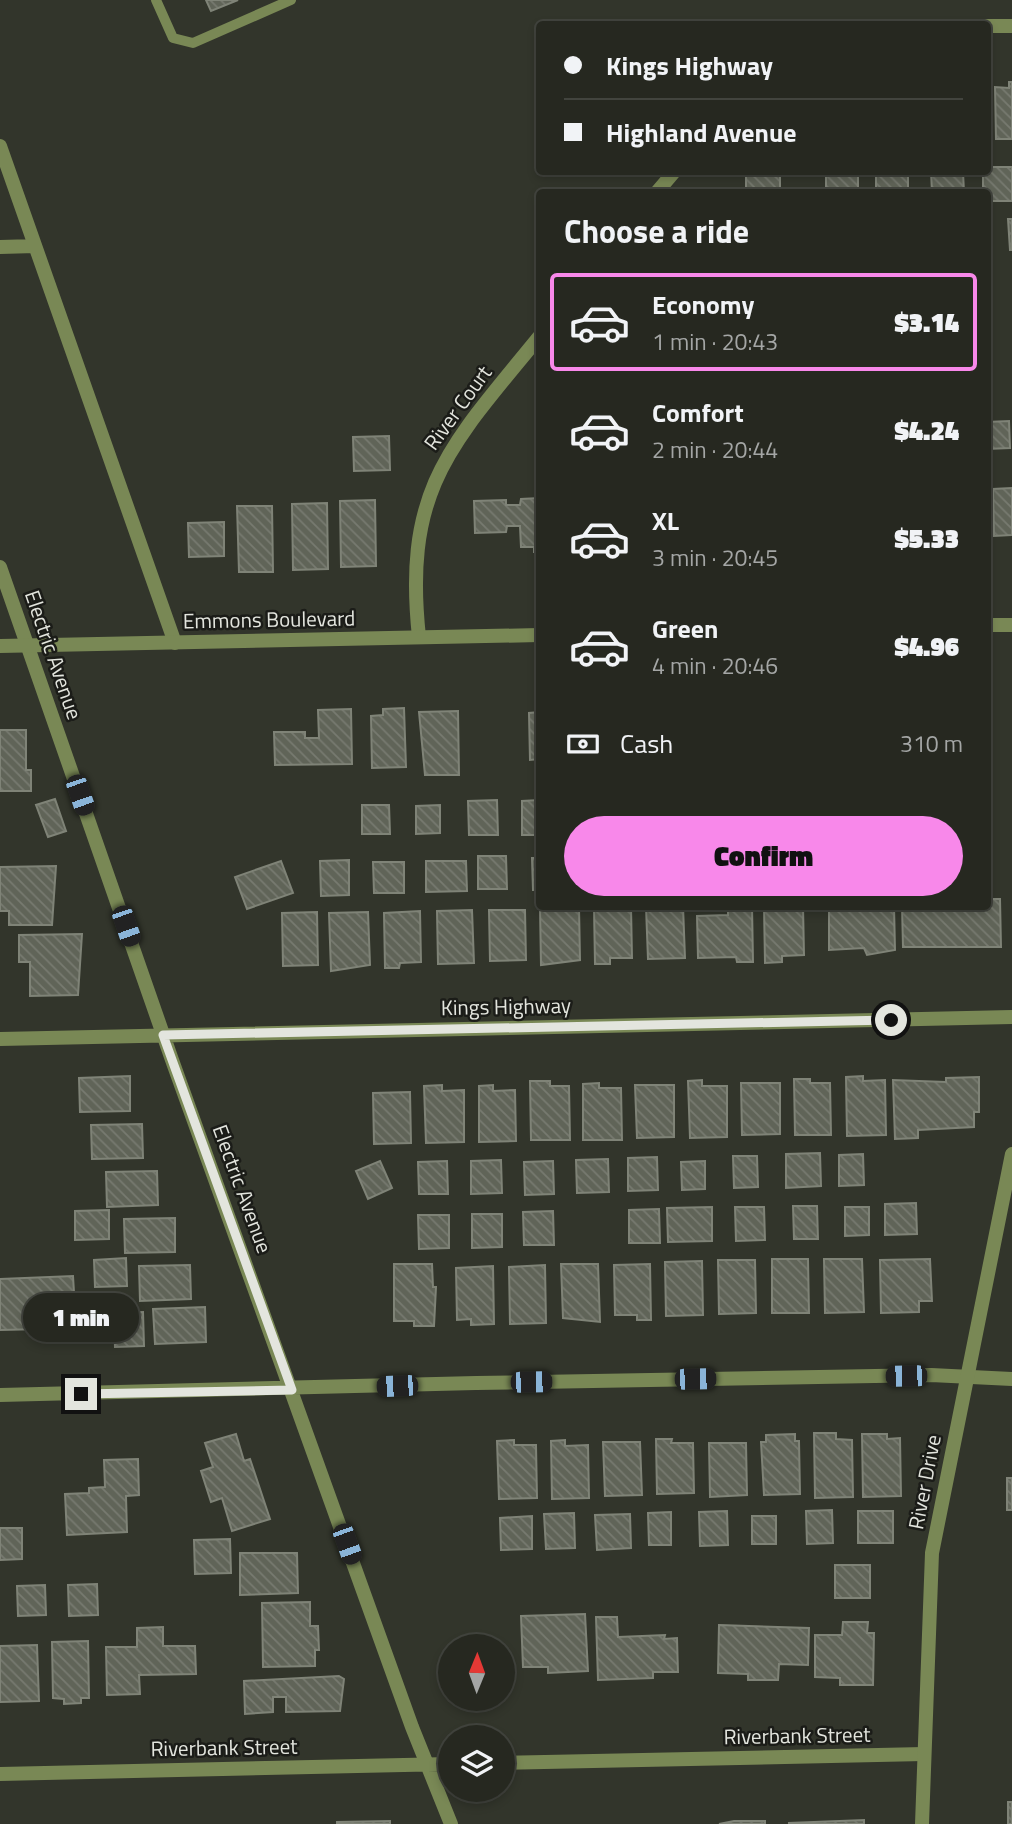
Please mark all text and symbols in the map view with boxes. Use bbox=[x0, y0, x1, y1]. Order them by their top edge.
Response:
text: Kings Highway bbox=[606, 46, 773, 85]
text: Highland Avenue bbox=[606, 113, 797, 152]
text: Choose a ride bbox=[564, 207, 749, 255]
text: Economy bbox=[652, 285, 754, 324]
icon: car bbox=[568, 291, 631, 354]
text: $3.14 bbox=[894, 303, 959, 342]
text: 1 min · 20:43 bbox=[652, 324, 778, 359]
street label: River Court bbox=[415, 358, 499, 456]
text: Comfort bbox=[652, 393, 744, 432]
icon: car bbox=[568, 399, 631, 462]
text: $4.24 bbox=[894, 411, 959, 450]
text: 2 min · 20:44 bbox=[652, 432, 778, 467]
text: XL bbox=[652, 501, 679, 540]
icon: car bbox=[568, 507, 631, 570]
text: $5.33 bbox=[894, 519, 959, 558]
text: 3 min · 20:45 bbox=[652, 540, 778, 575]
street label: Electric Avenue bbox=[17, 586, 91, 724]
street label: Emmons Boulevard bbox=[182, 601, 355, 637]
text: Green bbox=[652, 609, 718, 648]
icon: car bbox=[568, 615, 631, 678]
text: $4.96 bbox=[894, 627, 959, 666]
text: 4 min · 20:46 bbox=[652, 648, 778, 683]
text: Cash bbox=[620, 724, 673, 763]
icon: cash bbox=[564, 725, 602, 763]
text: 310 m bbox=[900, 726, 963, 761]
car bbox=[64, 772, 97, 818]
button: Confirm bbox=[564, 816, 963, 896]
car bbox=[110, 903, 143, 949]
street label: Kings Highway bbox=[441, 989, 571, 1023]
route start bbox=[875, 1004, 907, 1036]
street label: Electric Avenue bbox=[205, 1120, 281, 1258]
callout: 1 min bbox=[23, 1292, 139, 1342]
text: 1 min bbox=[52, 1300, 110, 1335]
car bbox=[885, 1365, 928, 1387]
car bbox=[674, 1368, 717, 1390]
car bbox=[510, 1371, 553, 1393]
car bbox=[376, 1375, 419, 1397]
route end bbox=[65, 1378, 97, 1410]
street label: River Drive bbox=[899, 1432, 949, 1532]
car bbox=[330, 1521, 365, 1567]
north arrow bbox=[438, 1634, 514, 1712]
map controls bbox=[438, 1634, 515, 1802]
street label: Riverbank Street bbox=[723, 1718, 871, 1752]
button: layers bbox=[438, 1725, 515, 1802]
street label: Riverbank Street bbox=[150, 1730, 298, 1764]

